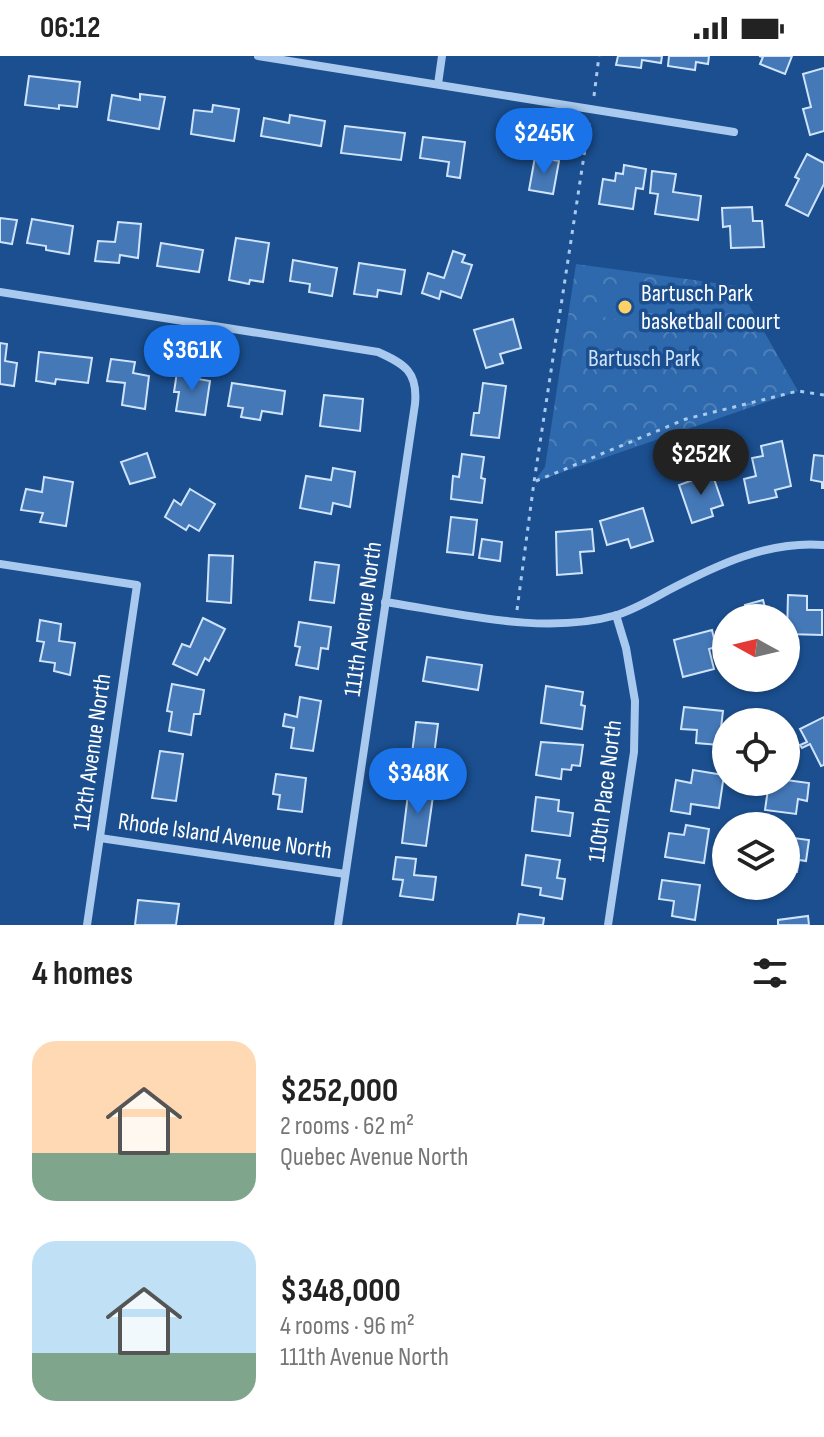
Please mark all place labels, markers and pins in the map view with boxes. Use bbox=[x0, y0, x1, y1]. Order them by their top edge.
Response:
pin: $245K bbox=[488, 108, 600, 176]
place label: Bartusch Park basketball coourt bbox=[641, 279, 780, 336]
marker: Bartusch Park basketball coourt bbox=[616, 298, 634, 316]
pin: $361K bbox=[136, 325, 248, 393]
pin: $252K bbox=[645, 429, 757, 497]
pin: $348K bbox=[362, 748, 474, 816]

